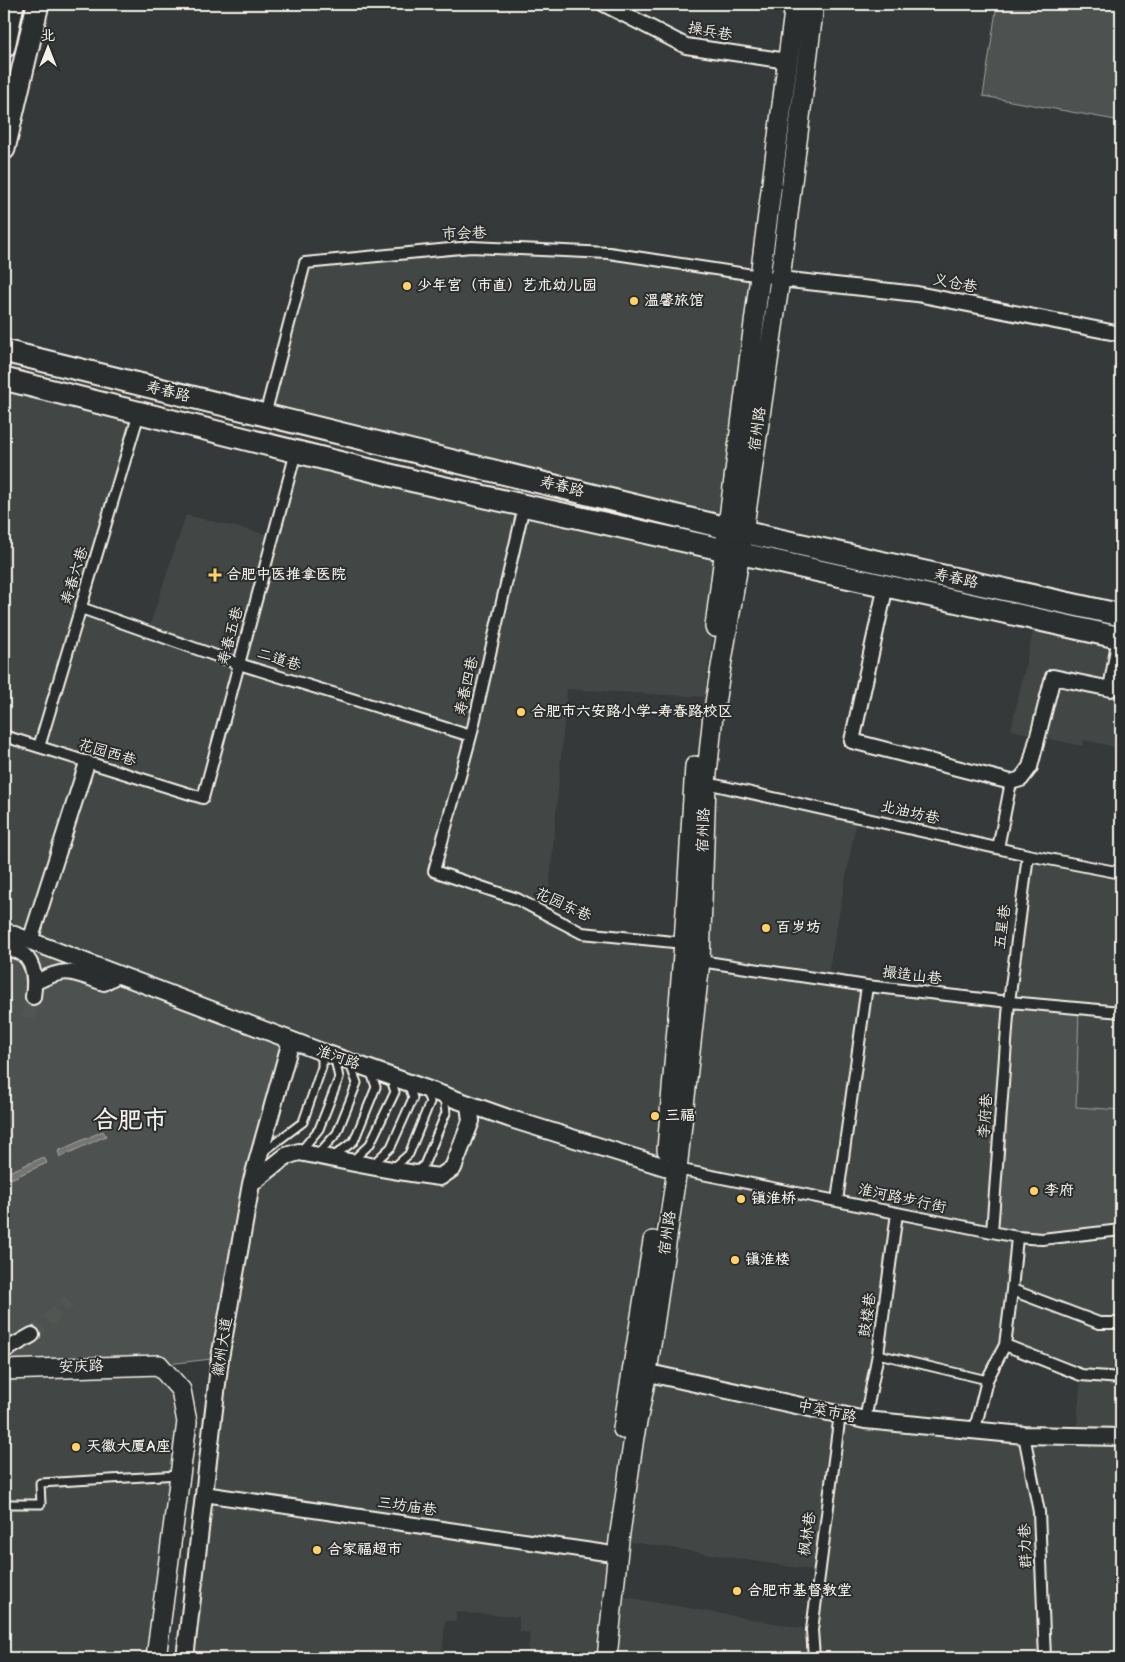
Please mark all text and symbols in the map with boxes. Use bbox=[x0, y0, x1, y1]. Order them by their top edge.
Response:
street label: 操兵巷 bbox=[686, 18, 734, 46]
north arrow bbox=[22, 22, 72, 72]
text: 北 bbox=[41, 27, 55, 45]
street label: 市会巷 bbox=[441, 223, 487, 245]
street label: 义仓巷 bbox=[931, 270, 979, 298]
place label: 少年宫（市直）艺术幼儿园 bbox=[417, 276, 597, 296]
marker: 少年宫（市直）艺术幼儿园 bbox=[401, 280, 413, 292]
place label: 温馨旅馆 bbox=[644, 291, 704, 311]
marker: 温馨旅馆 bbox=[628, 295, 640, 307]
street label: 寿春路 bbox=[144, 377, 192, 407]
street label: 宿州路 bbox=[745, 405, 771, 453]
street label: 寿春路 bbox=[538, 472, 586, 502]
street label: 寿春六巷 bbox=[57, 544, 93, 608]
place label: 合肥中医推拿医院 bbox=[226, 565, 346, 585]
street label: 寿春路 bbox=[932, 565, 980, 593]
marker: 合肥中医推拿医院 bbox=[208, 568, 222, 582]
street label: 寿春五巷 bbox=[214, 604, 248, 668]
street label: 二道巷 bbox=[255, 644, 303, 676]
street label: 寿春四巷 bbox=[451, 655, 483, 717]
place label: 合肥市六安路小学-寿春路校区 bbox=[531, 702, 733, 722]
marker: 合肥市六安路小学-寿春路校区 bbox=[515, 706, 527, 718]
street label: 花园西巷 bbox=[75, 735, 139, 771]
street label: 北油坊巷 bbox=[879, 797, 941, 829]
street label: 宿州路 bbox=[693, 807, 715, 853]
street label: 花园东巷 bbox=[532, 883, 594, 927]
street label: 五星巷 bbox=[990, 903, 1016, 951]
place label: 百岁坊 bbox=[776, 918, 821, 938]
marker: 百岁坊 bbox=[760, 922, 772, 934]
street label: 撮造山巷 bbox=[881, 962, 943, 990]
street label: 淮河路 bbox=[313, 1041, 363, 1075]
street label: 李府巷 bbox=[974, 1093, 998, 1139]
district label: 合肥市 bbox=[92, 1105, 168, 1138]
place label: 三福 bbox=[665, 1106, 695, 1126]
marker: 三福 bbox=[649, 1110, 661, 1122]
street label: 淮河路步行街 bbox=[856, 1180, 948, 1218]
place label: 李府 bbox=[1044, 1181, 1074, 1201]
marker: 李府 bbox=[1028, 1185, 1040, 1197]
place label: 镇淮桥 bbox=[751, 1189, 796, 1209]
marker: 镇淮桥 bbox=[735, 1193, 747, 1205]
street label: 宿州路 bbox=[655, 1209, 681, 1257]
place label: 镇淮楼 bbox=[745, 1250, 790, 1270]
marker: 镇淮楼 bbox=[729, 1254, 741, 1266]
street label: 鼓楼巷 bbox=[855, 1291, 881, 1339]
street label: 徽州大道 bbox=[208, 1316, 238, 1378]
street label: 安庆路 bbox=[58, 1356, 104, 1378]
street label: 中菜市路 bbox=[796, 1396, 858, 1428]
place label: 天徽大厦A座 bbox=[86, 1437, 171, 1457]
marker: 天徽大厦A座 bbox=[70, 1441, 82, 1453]
street label: 三坊庙巷 bbox=[376, 1493, 438, 1521]
street label: 枫林巷 bbox=[795, 1510, 821, 1558]
street label: 群力巷 bbox=[1015, 1523, 1037, 1569]
place label: 合家福超市 bbox=[327, 1540, 402, 1560]
marker: 合家福超市 bbox=[311, 1544, 323, 1556]
place label: 合肥市基督教堂 bbox=[747, 1581, 852, 1601]
marker: 合肥市基督教堂 bbox=[731, 1585, 743, 1597]

